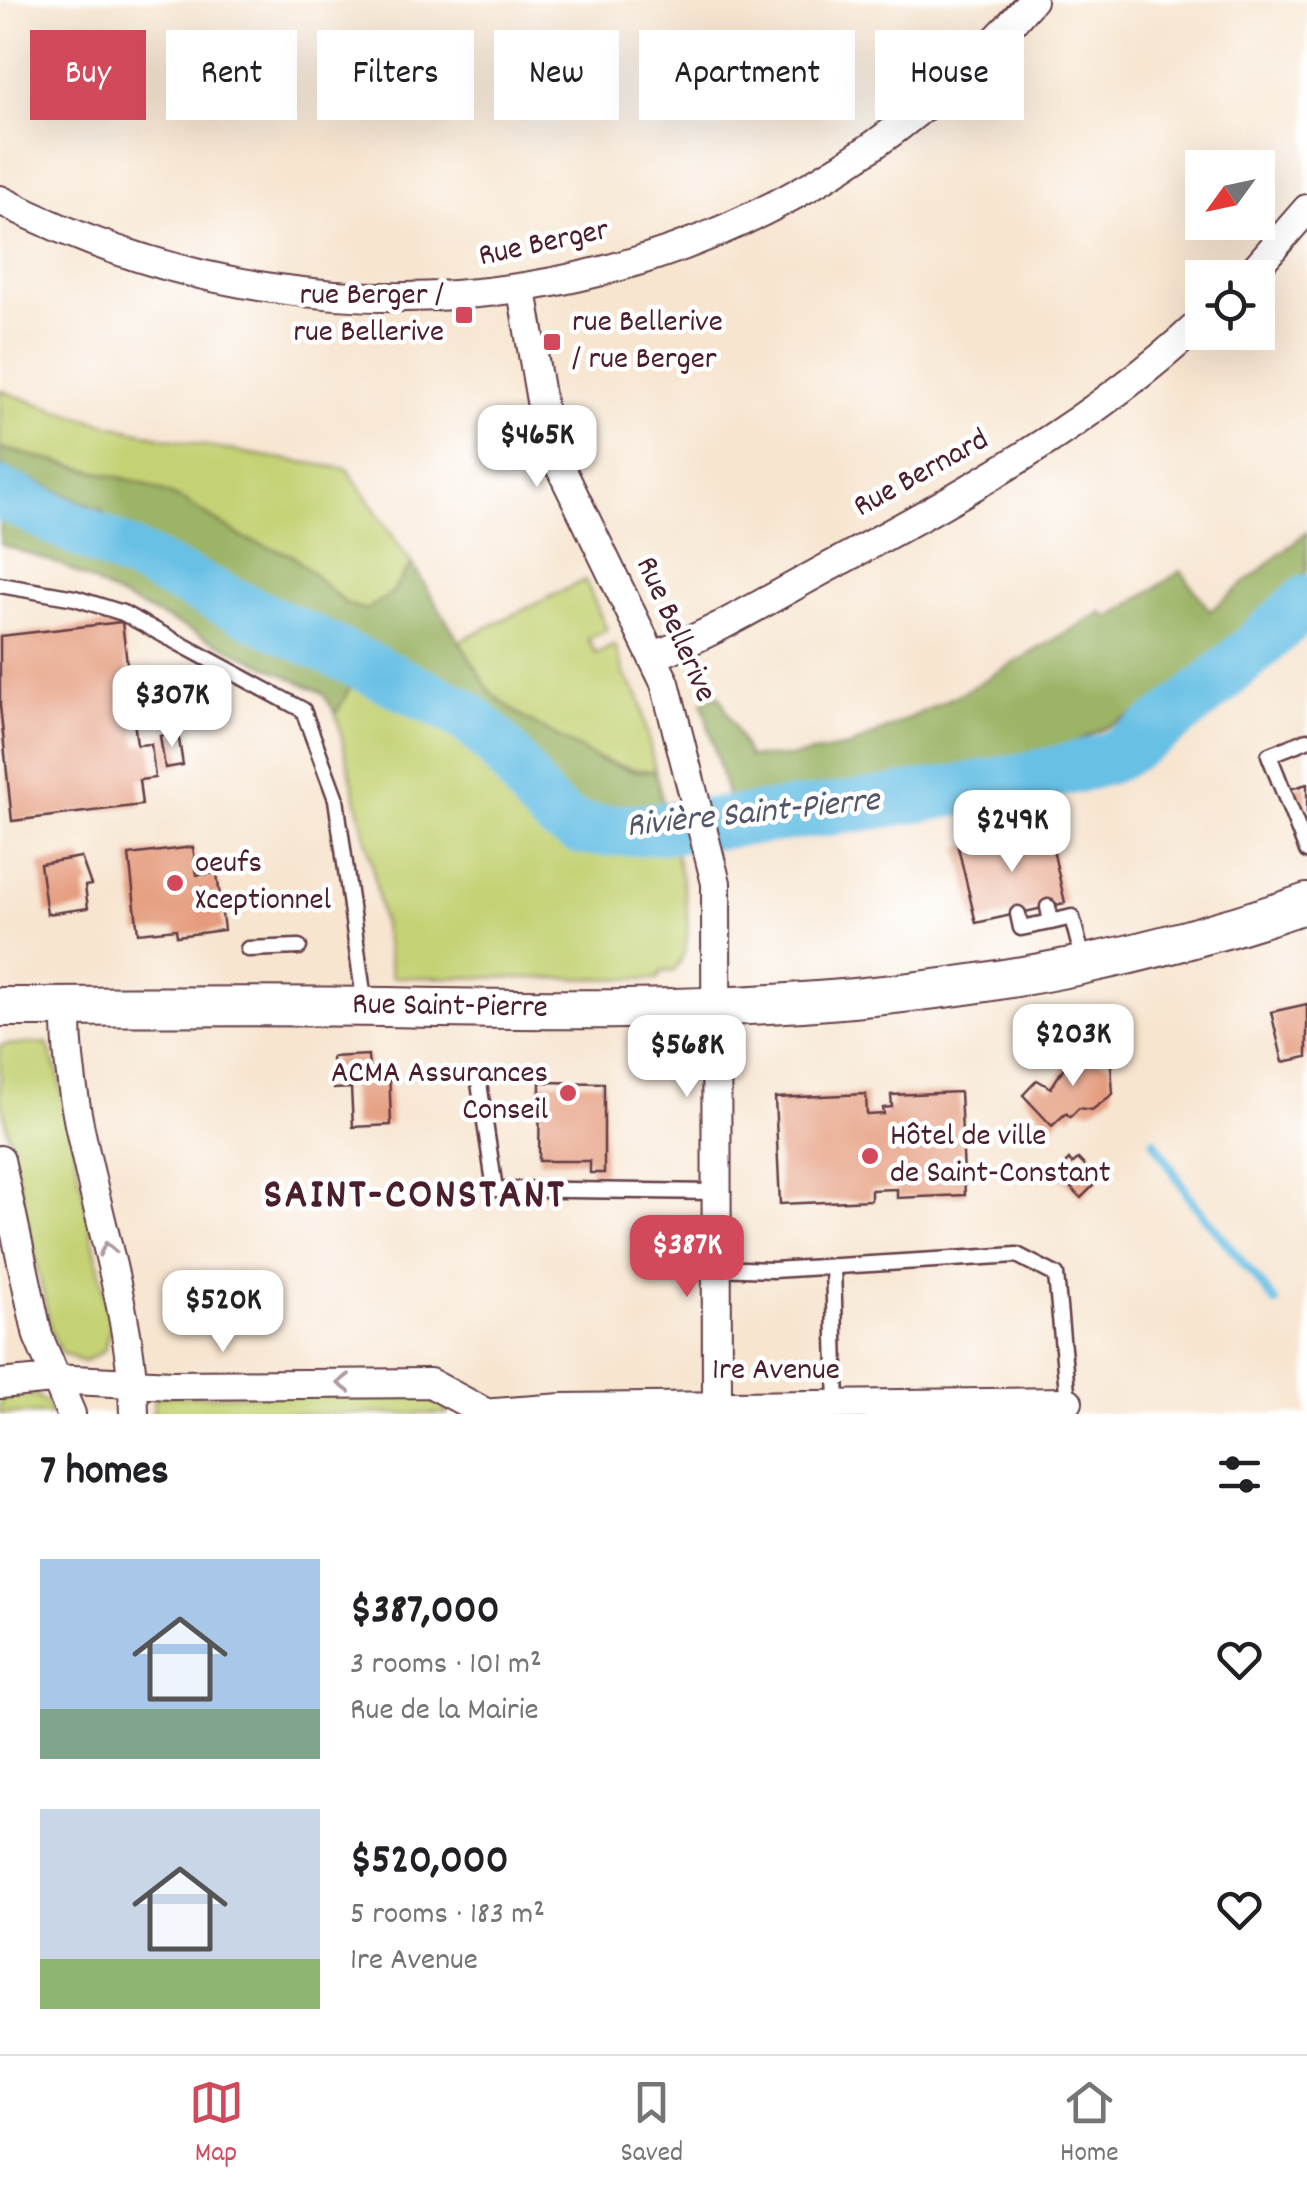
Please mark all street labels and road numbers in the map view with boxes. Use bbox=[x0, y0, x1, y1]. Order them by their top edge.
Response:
street label: Rue Berger bbox=[475, 209, 613, 281]
street label: Rue Bernard bbox=[846, 419, 998, 531]
street label: Rue Bellerive bbox=[622, 550, 726, 710]
street label: Rue Saint-Pierre bbox=[352, 983, 548, 1033]
street label: 1re Avenue bbox=[712, 1349, 840, 1395]

